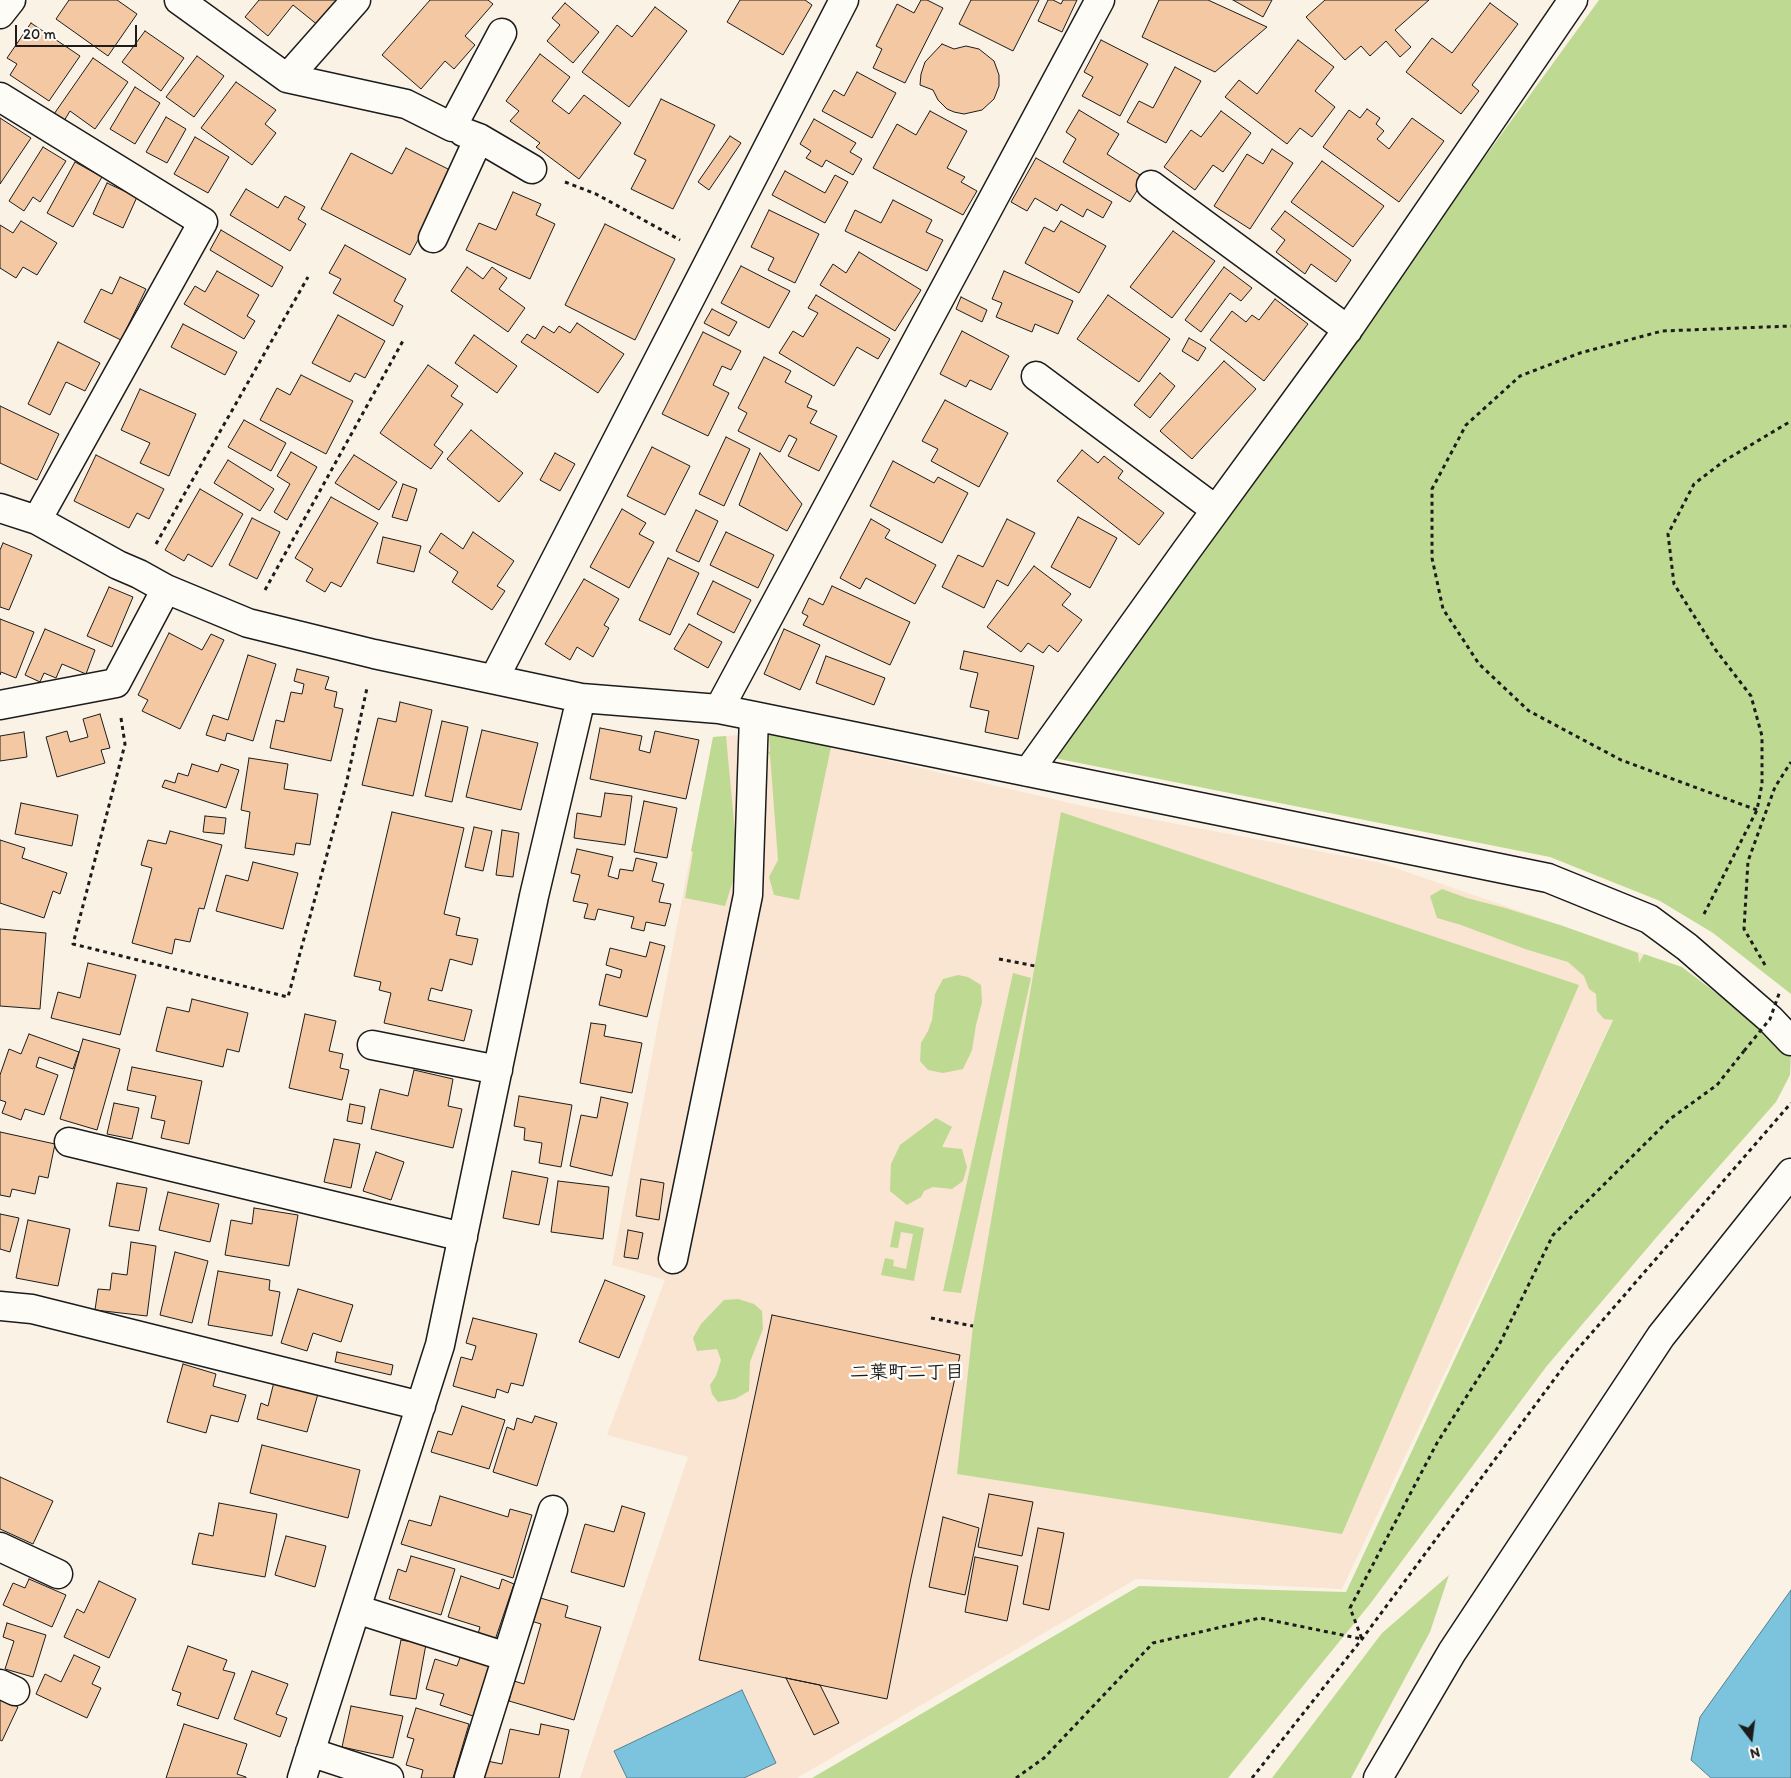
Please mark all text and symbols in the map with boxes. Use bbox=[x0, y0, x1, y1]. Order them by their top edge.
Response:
scale bar bbox=[18, 15, 140, 47]
text: 20 m bbox=[23, 25, 56, 43]
district label: 二葉町二丁目 bbox=[850, 1362, 964, 1384]
north arrow bbox=[1726, 1713, 1776, 1763]
text: N bbox=[1748, 1744, 1762, 1762]

